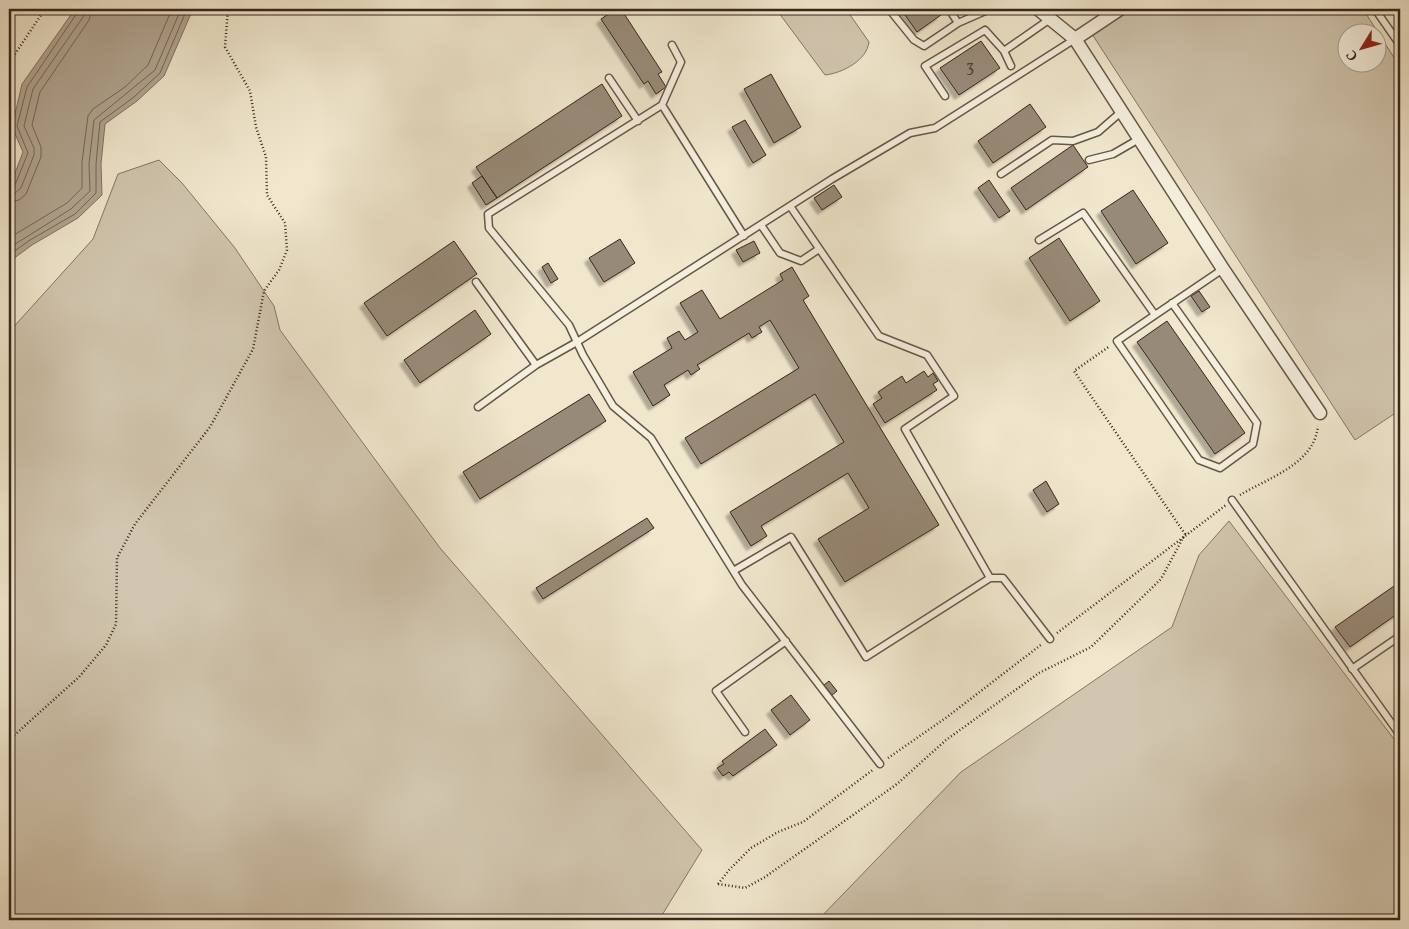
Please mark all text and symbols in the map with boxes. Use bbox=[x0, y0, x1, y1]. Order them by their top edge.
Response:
north arrow bbox=[1336, 22, 1386, 72]
text: С bbox=[1343, 46, 1363, 64]
house number: 3 bbox=[966, 57, 974, 79]

